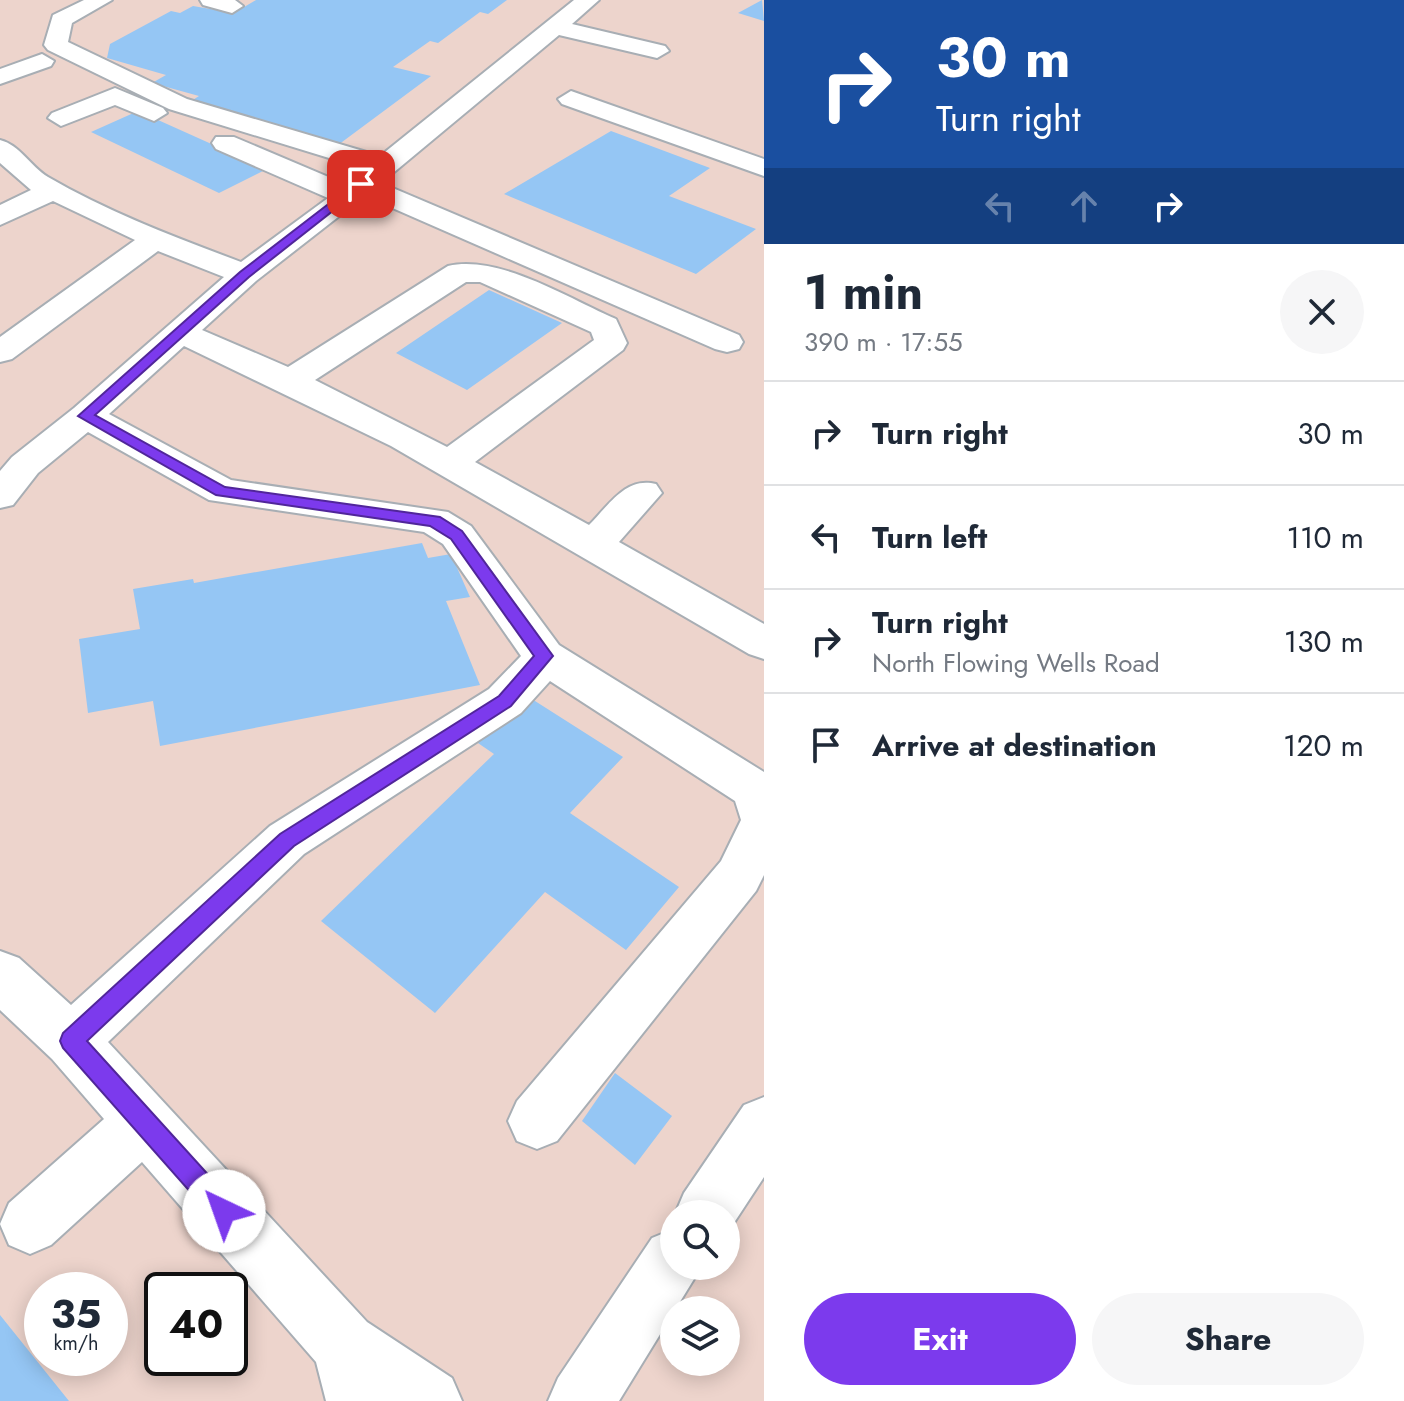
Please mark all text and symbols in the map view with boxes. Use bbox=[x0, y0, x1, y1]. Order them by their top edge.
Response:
text: 30 m bbox=[936, 17, 1071, 98]
icon: right bbox=[804, 32, 908, 136]
text: Turn right bbox=[936, 92, 1081, 144]
pin bbox=[327, 150, 395, 218]
icon: arrive bbox=[339, 162, 383, 206]
icon: left bbox=[978, 184, 1022, 228]
icon: ahead bbox=[1062, 184, 1106, 228]
icon: right bbox=[1146, 184, 1190, 228]
text: 1 min bbox=[804, 258, 923, 327]
button: close bbox=[1280, 270, 1364, 354]
text: 390 m · 17:55 bbox=[804, 323, 963, 361]
icon: right bbox=[804, 411, 848, 455]
text: Turn right bbox=[872, 412, 1008, 455]
text: 30 m bbox=[1297, 412, 1364, 455]
icon: left bbox=[804, 515, 848, 559]
text: Turn left bbox=[872, 516, 987, 559]
text: 110 m bbox=[1287, 516, 1364, 559]
text: Turn right bbox=[872, 601, 1008, 644]
icon: right bbox=[804, 619, 848, 663]
text: 130 m bbox=[1284, 620, 1364, 663]
text: North Flowing Wells Road bbox=[872, 644, 1160, 682]
icon: arrive bbox=[804, 723, 848, 767]
text: Arrive at destination bbox=[872, 724, 1157, 767]
text: 120 m bbox=[1283, 724, 1364, 767]
position arrow bbox=[182, 1169, 266, 1253]
map controls bbox=[660, 1200, 740, 1376]
button: search bbox=[660, 1200, 740, 1280]
speed limit sign: 40 bbox=[144, 1272, 248, 1376]
text: 35 bbox=[51, 1285, 101, 1343]
button: Exit bbox=[804, 1293, 1076, 1385]
button: Share bbox=[1092, 1293, 1364, 1385]
button: layers bbox=[660, 1296, 740, 1376]
text: km/h bbox=[53, 1329, 99, 1358]

